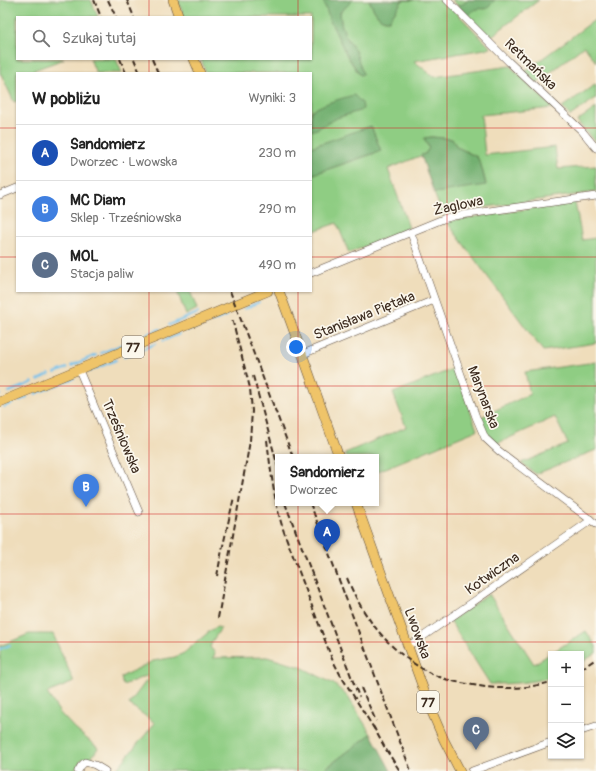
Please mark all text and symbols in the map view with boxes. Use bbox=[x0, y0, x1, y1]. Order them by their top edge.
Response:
search box bbox=[16, 16, 312, 60]
icon: search bbox=[30, 27, 52, 49]
text: Szukaj tutaj bbox=[62, 29, 136, 48]
street label: Retmańska bbox=[501, 35, 560, 93]
text: W pobliżu bbox=[32, 88, 100, 109]
text: Wyniki: 3 bbox=[248, 90, 296, 106]
text: Sandomierz bbox=[70, 135, 145, 154]
text: A bbox=[41, 145, 49, 161]
text: 230 m bbox=[259, 145, 296, 161]
text: Dworzec · Lwowska bbox=[70, 154, 177, 170]
text: MC Diam bbox=[70, 191, 126, 210]
street label: Żaglowa bbox=[432, 192, 484, 219]
text: B bbox=[41, 201, 49, 217]
text: 290 m bbox=[259, 201, 296, 217]
text: Sklep · Trześniowska bbox=[70, 210, 182, 226]
text: MOL bbox=[70, 247, 99, 266]
text: C bbox=[41, 257, 49, 273]
text: 490 m bbox=[259, 257, 296, 273]
text: Stacja paliw bbox=[70, 266, 134, 282]
street label: Stanisława Piętaka bbox=[311, 287, 417, 344]
road number: 77 bbox=[122, 336, 144, 358]
your location bbox=[286, 337, 306, 357]
street label: Marynarska bbox=[464, 364, 503, 431]
street label: Trześniowska bbox=[98, 397, 145, 476]
popup bbox=[275, 454, 379, 506]
text: Sandomierz bbox=[290, 463, 364, 482]
pin: B bbox=[73, 474, 99, 507]
text: Dworzec bbox=[290, 482, 338, 498]
pin: A bbox=[314, 519, 340, 552]
street label: Kotwiczna bbox=[462, 549, 523, 598]
street label: Lwowska bbox=[401, 605, 435, 661]
map controls bbox=[548, 651, 584, 759]
button: + bbox=[548, 651, 584, 687]
button: − bbox=[548, 687, 584, 723]
road number: 77 bbox=[417, 691, 439, 713]
pin: C bbox=[463, 717, 489, 750]
button: layers bbox=[548, 723, 584, 759]

